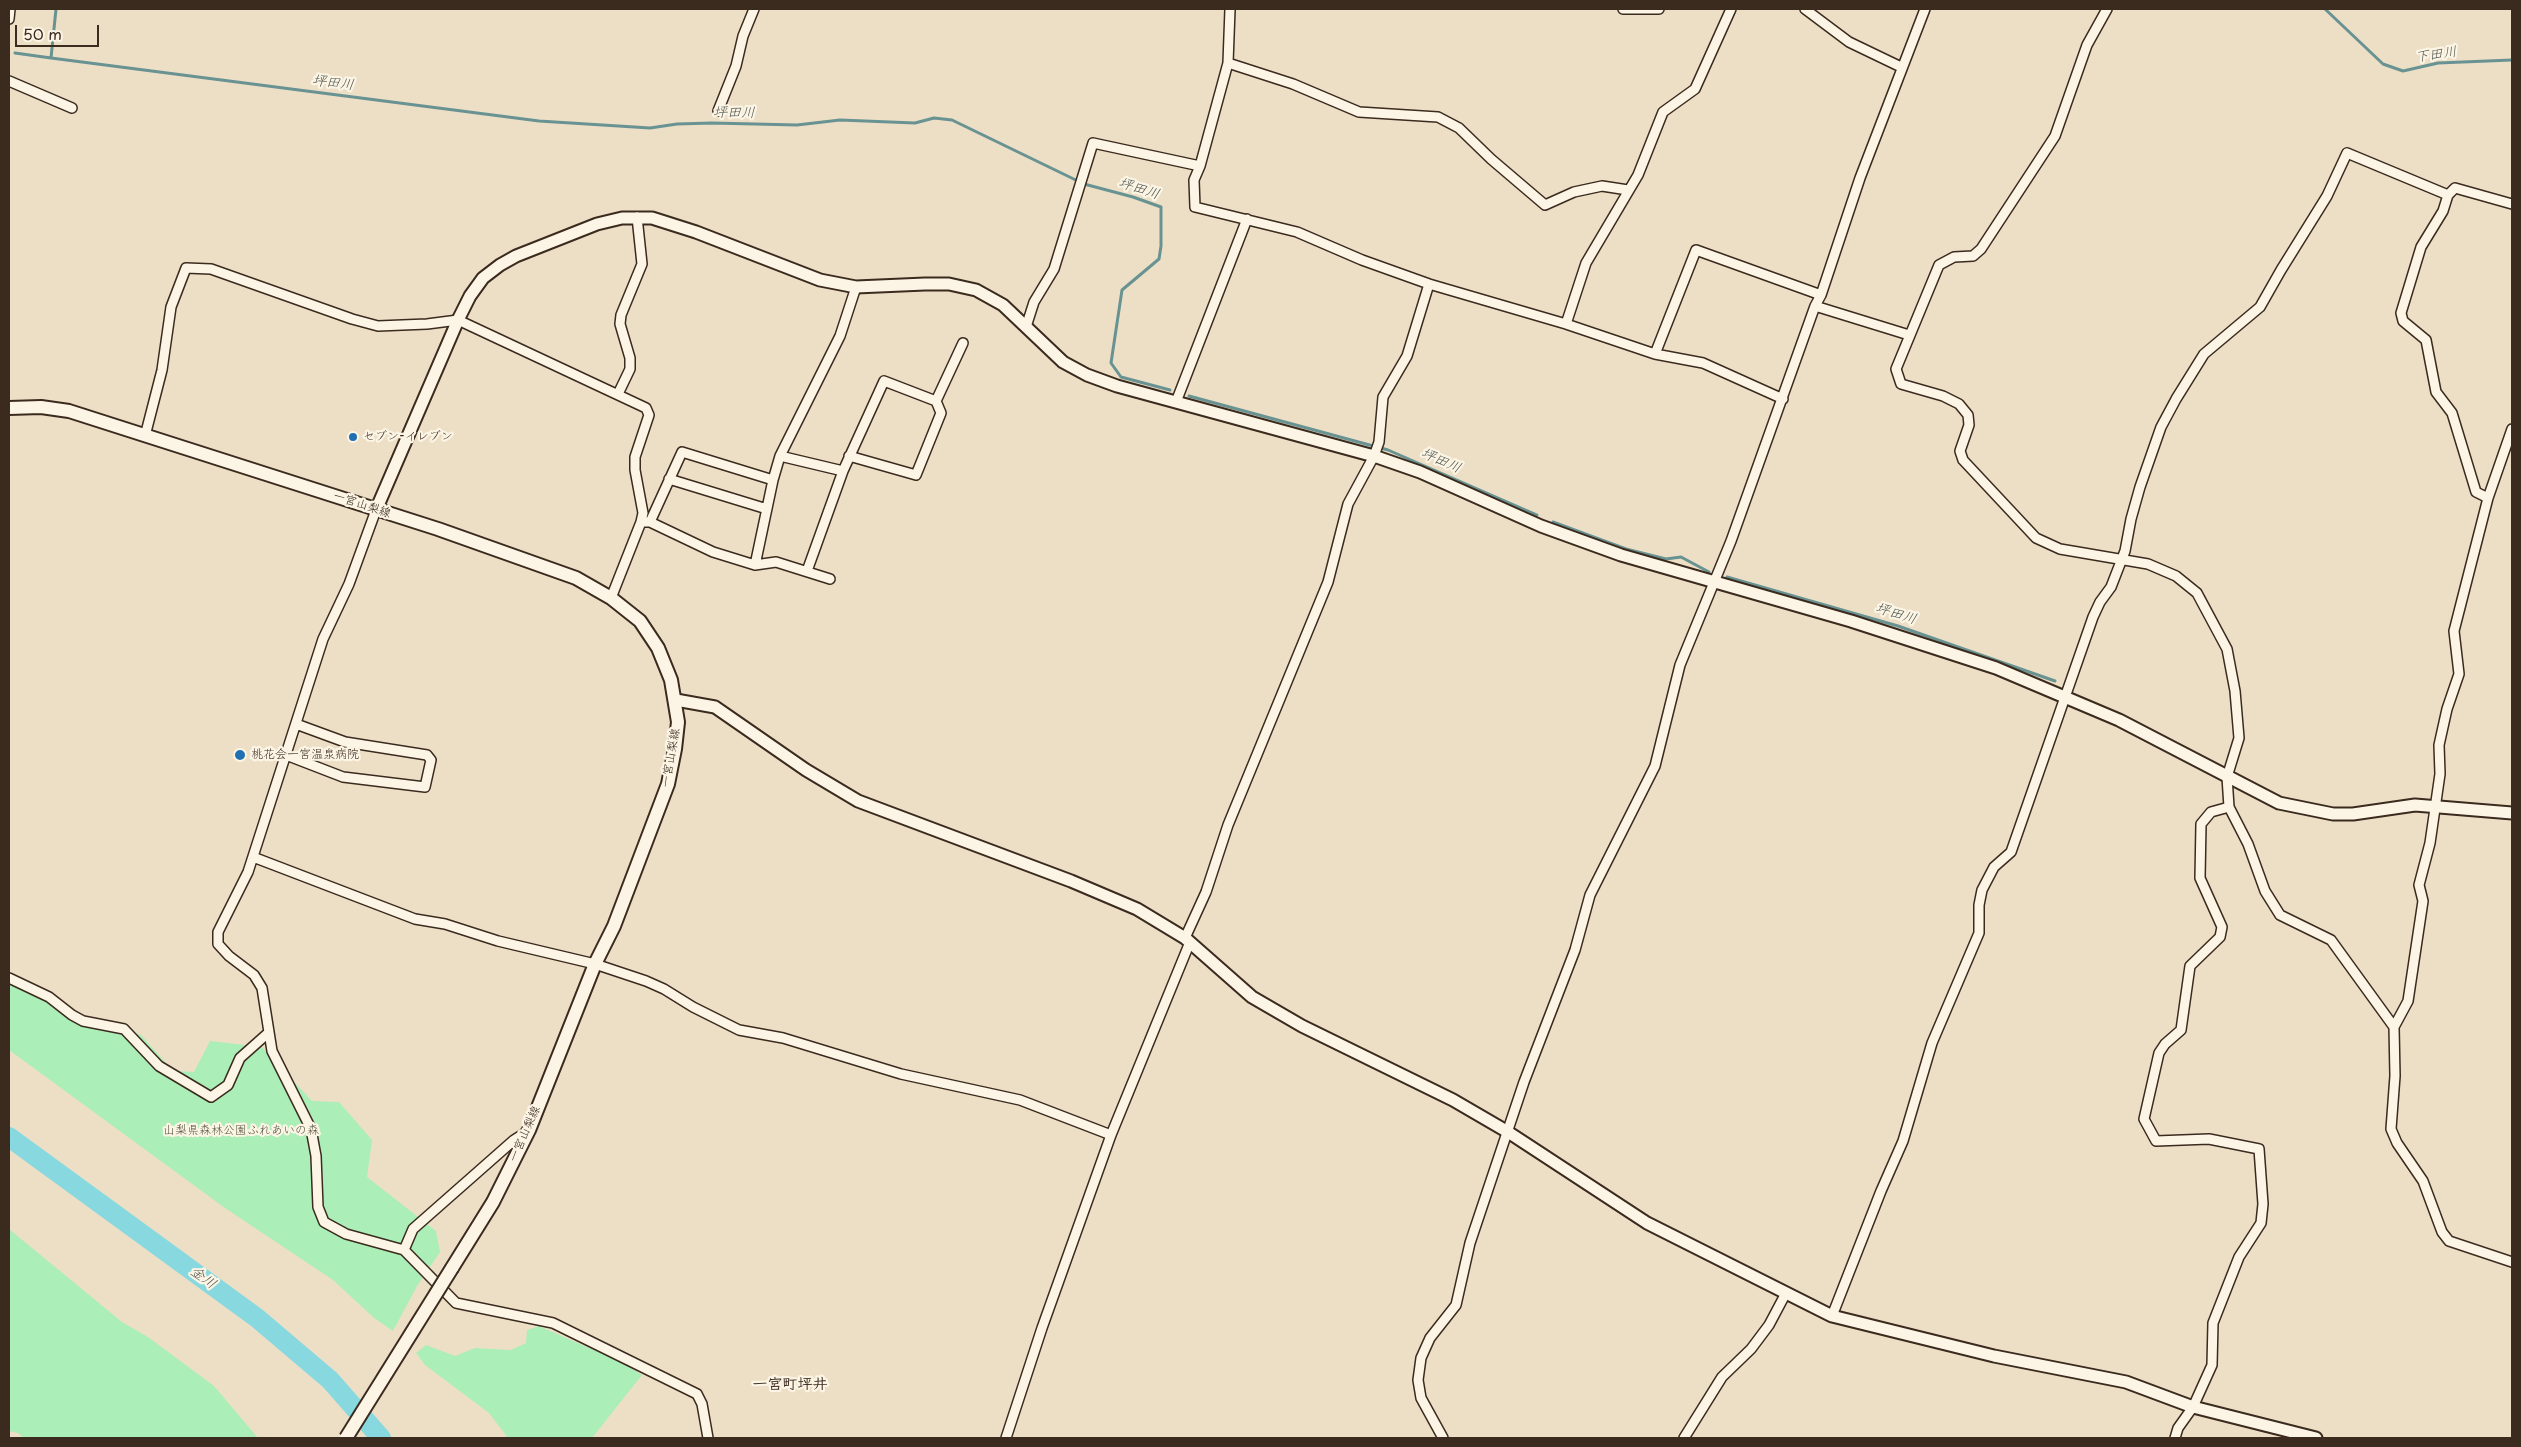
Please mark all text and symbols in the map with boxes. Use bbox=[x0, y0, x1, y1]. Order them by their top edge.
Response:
scale bar bbox=[18, 15, 101, 47]
text: 50 m bbox=[23, 22, 62, 45]
water label: 下田川 bbox=[2414, 44, 2458, 66]
water label: 坪田川 bbox=[311, 72, 355, 94]
water label: 坪田川 bbox=[713, 104, 755, 122]
water label: 坪田川 bbox=[1116, 175, 1162, 203]
place label: セブン-イレブン bbox=[363, 430, 453, 444]
marker: セブン-イレブン bbox=[347, 431, 359, 443]
water label: 坪田川 bbox=[1418, 445, 1464, 477]
street label: 一宮山梨線 bbox=[331, 489, 393, 521]
water label: 坪田川 bbox=[1873, 600, 1919, 628]
street label: 一宮山梨線 bbox=[659, 727, 683, 789]
marker: 桃花会一宮温泉病院 bbox=[233, 748, 247, 762]
place label: 桃花会一宮温泉病院 bbox=[251, 748, 359, 762]
street label: 一宮山梨線 bbox=[506, 1104, 544, 1164]
park label: 山梨県森林公園ふれあいの森 bbox=[163, 1124, 319, 1138]
water label: 金川 bbox=[187, 1263, 219, 1293]
district label: 一宮町坪井 bbox=[753, 1376, 827, 1394]

